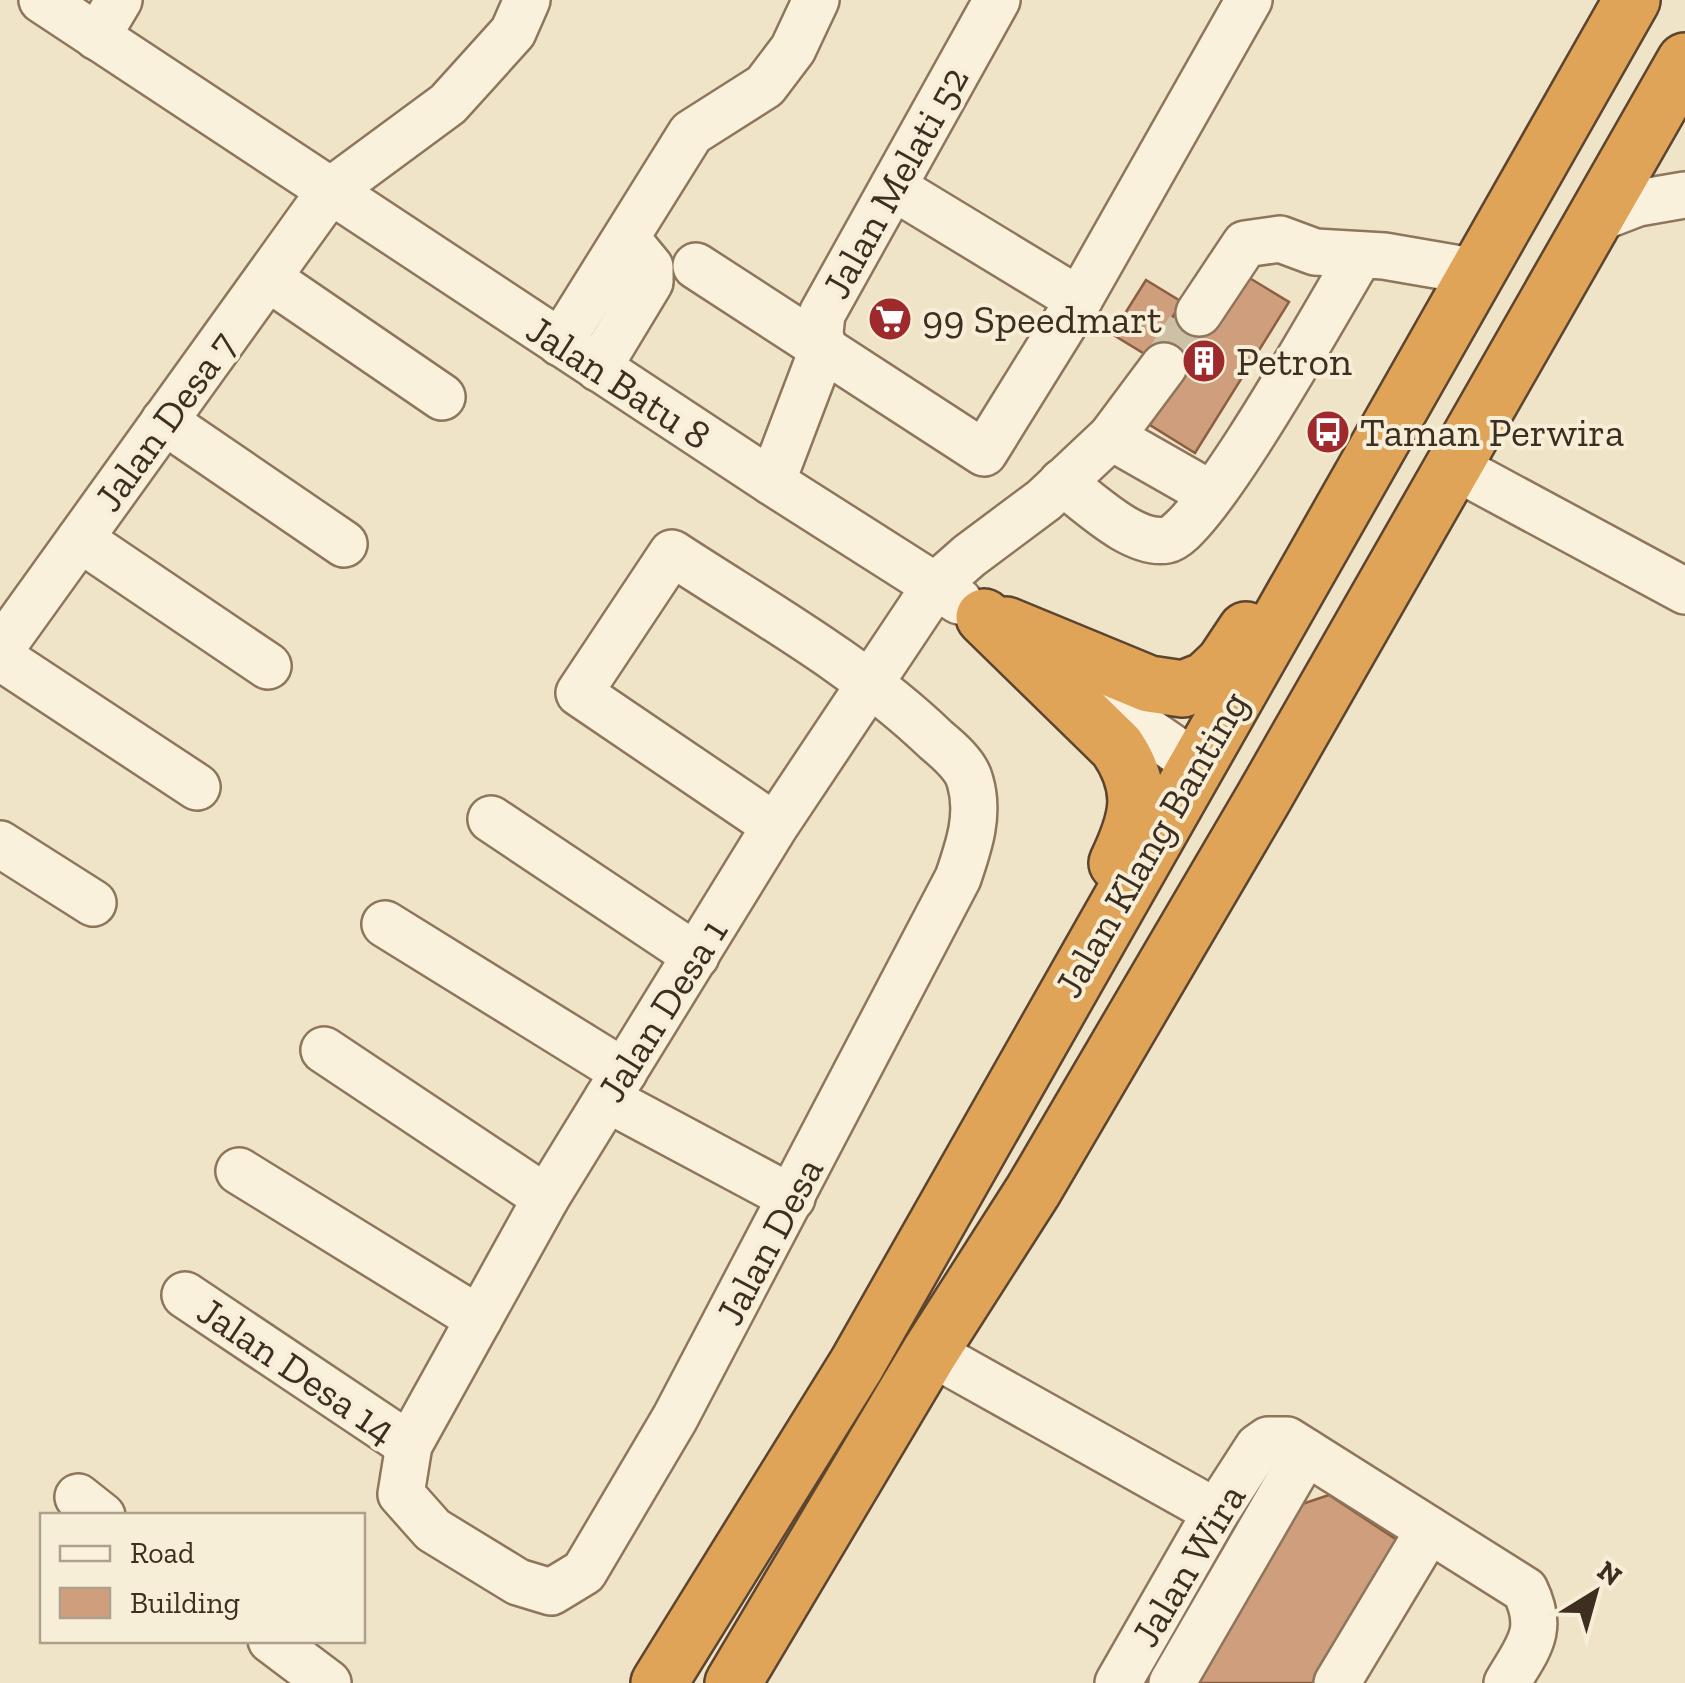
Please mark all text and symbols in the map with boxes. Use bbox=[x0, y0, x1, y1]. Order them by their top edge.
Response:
street label: Jalan Melati 52 bbox=[812, 58, 978, 306]
place label: 99 Speedmart bbox=[922, 295, 1162, 343]
supermarket icon: 99 Speedmart bbox=[867, 296, 913, 342]
street label: Jalan Batu 8 bbox=[518, 305, 720, 459]
street label: Jalan Desa 7 bbox=[84, 322, 246, 520]
place label: Petron bbox=[1236, 337, 1352, 385]
building icon: Petron bbox=[1181, 338, 1227, 384]
place label: Taman Perwira bbox=[1360, 408, 1624, 456]
bus stop icon: Taman Perwira bbox=[1305, 409, 1351, 455]
street label: Jalan Klang Banting bbox=[1044, 682, 1258, 1006]
street label: Jalan Desa 1 bbox=[587, 910, 737, 1110]
street label: Jalan Desa bbox=[705, 1149, 833, 1333]
street label: Jalan Desa 14 bbox=[189, 1286, 405, 1454]
street label: Jalan Wira bbox=[1121, 1475, 1255, 1655]
legend bbox=[40, 1513, 365, 1643]
text: Road bbox=[130, 1535, 195, 1571]
north arrow bbox=[1545, 1543, 1645, 1643]
text: N bbox=[1591, 1554, 1628, 1593]
text: Building bbox=[130, 1585, 240, 1621]

